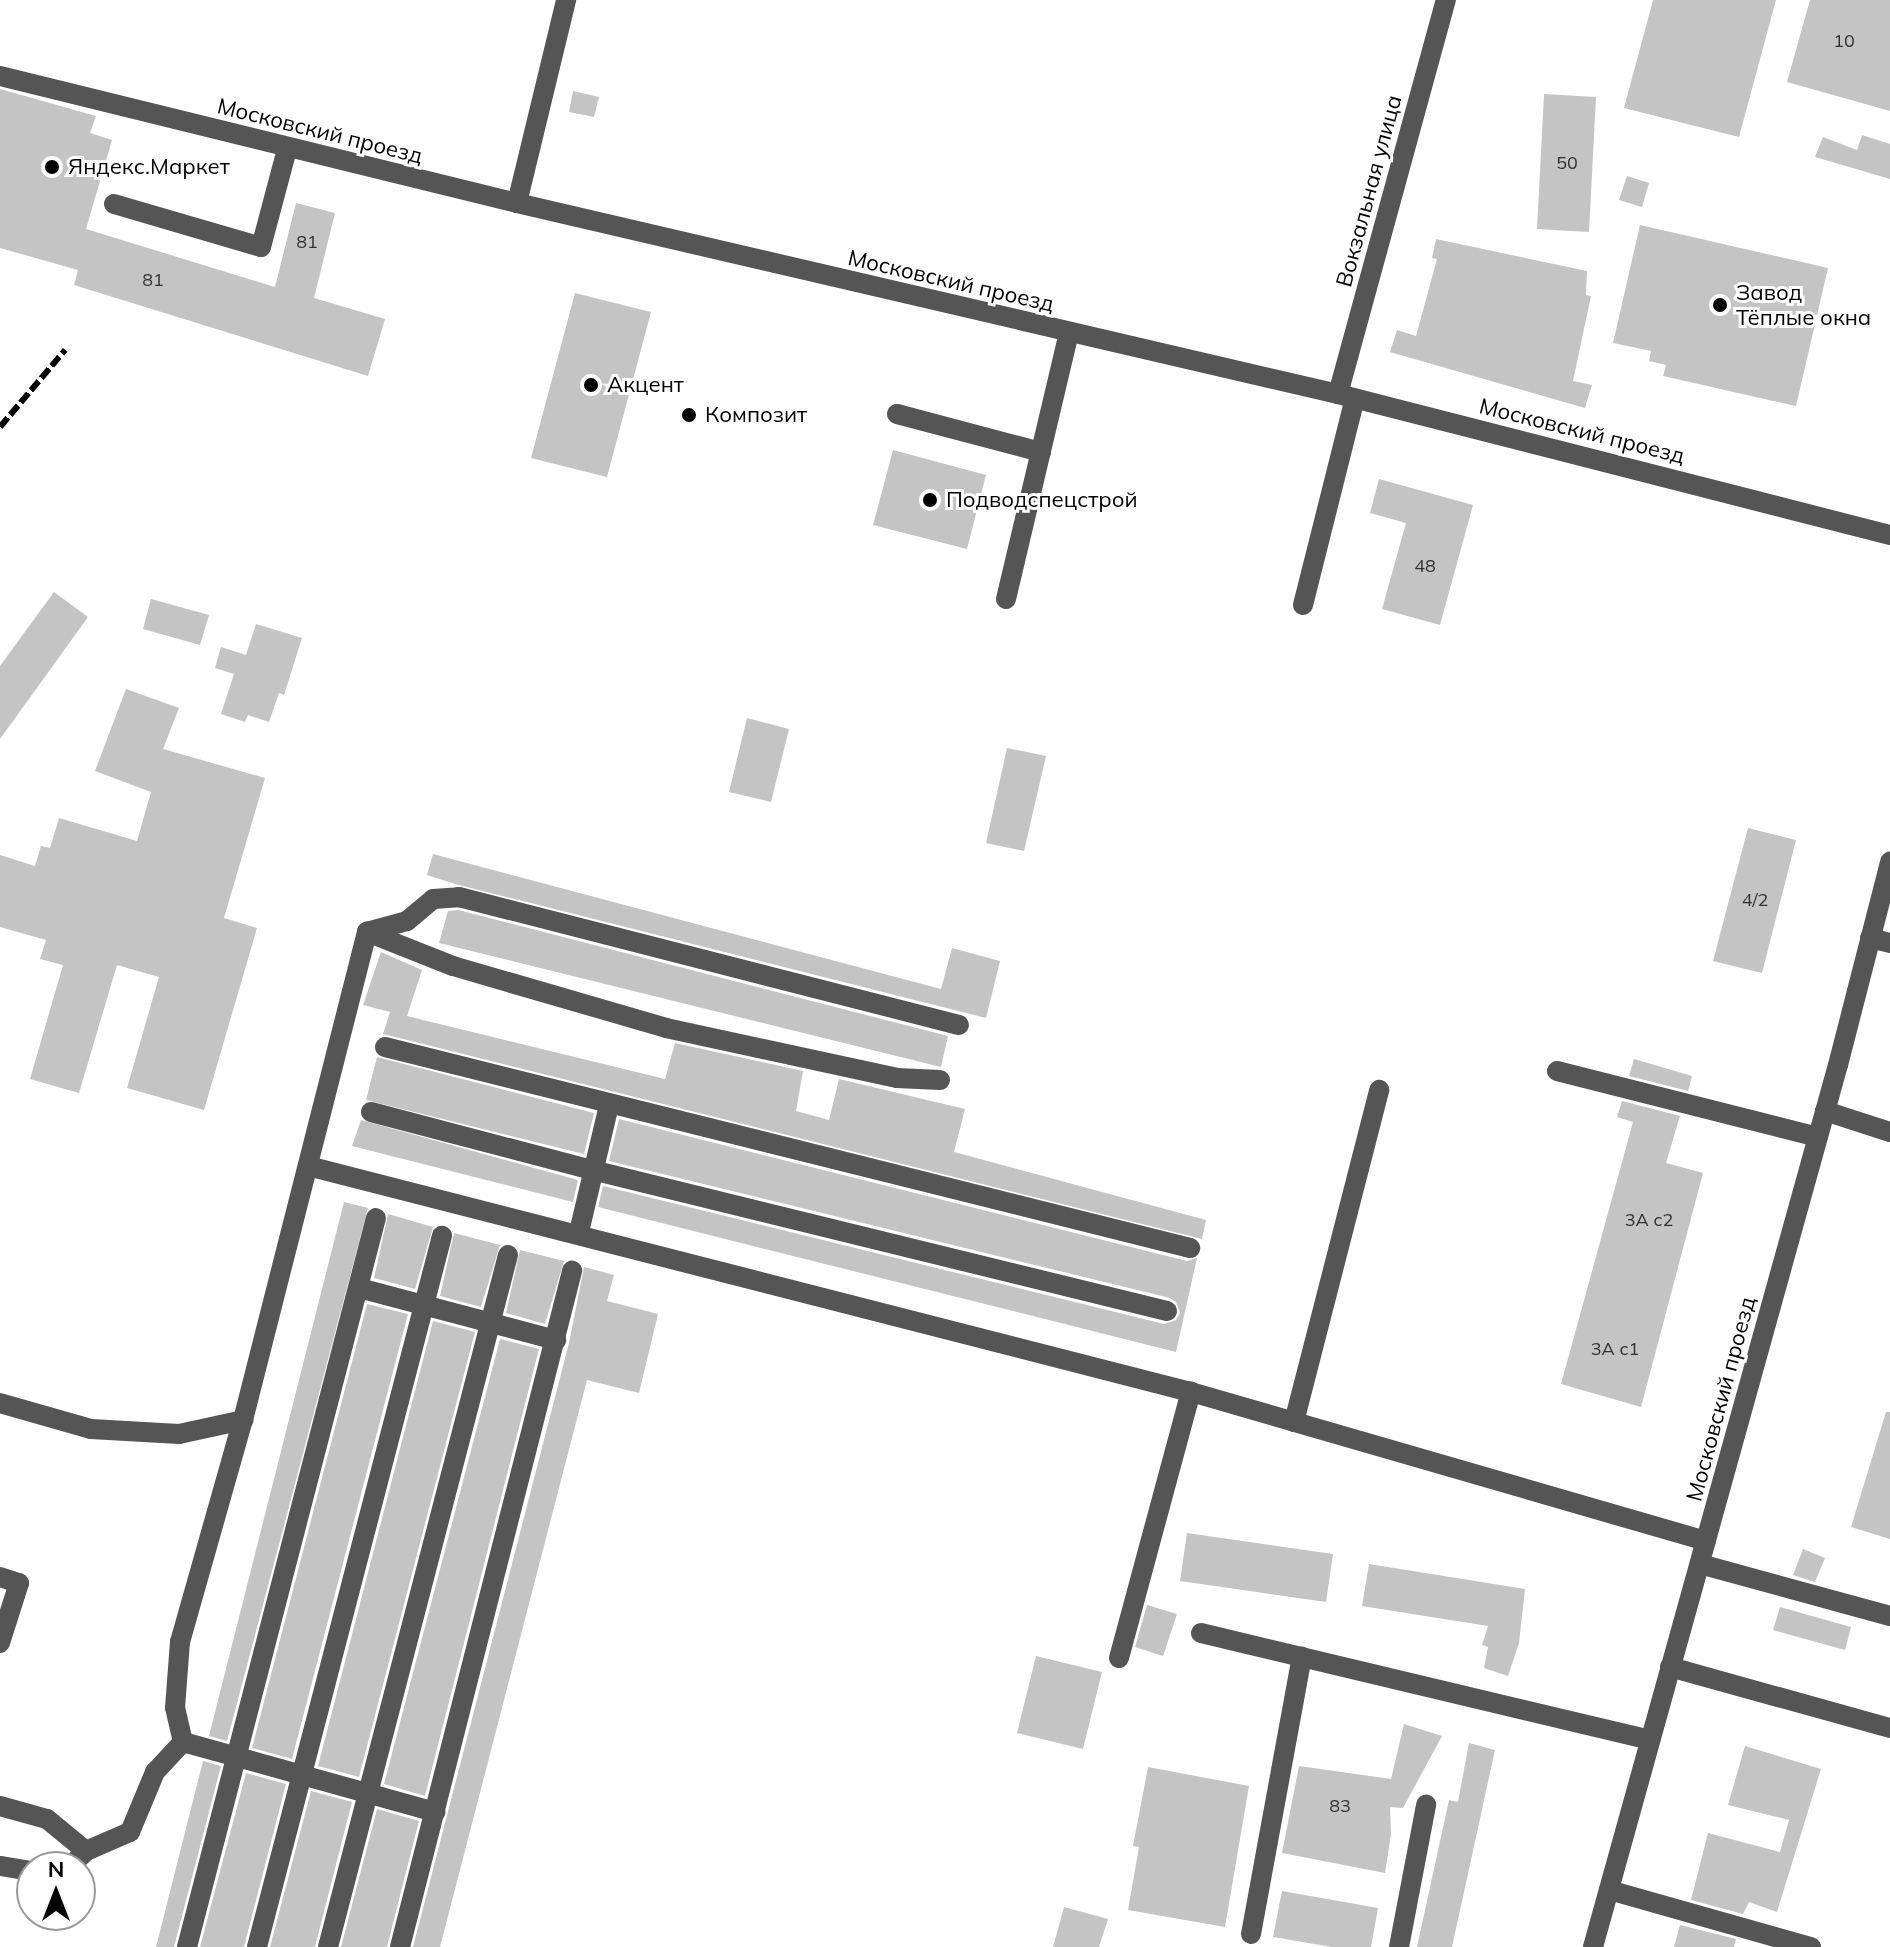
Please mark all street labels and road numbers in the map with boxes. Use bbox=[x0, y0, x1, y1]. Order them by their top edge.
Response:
street label: Вокзальная улица bbox=[1331, 92, 1407, 290]
street label: Московский проезд bbox=[215, 93, 425, 169]
street label: Московский проезд bbox=[845, 244, 1057, 318]
street label: Московский проезд bbox=[1477, 393, 1687, 469]
street label: Московский проезд bbox=[1681, 1294, 1761, 1504]

